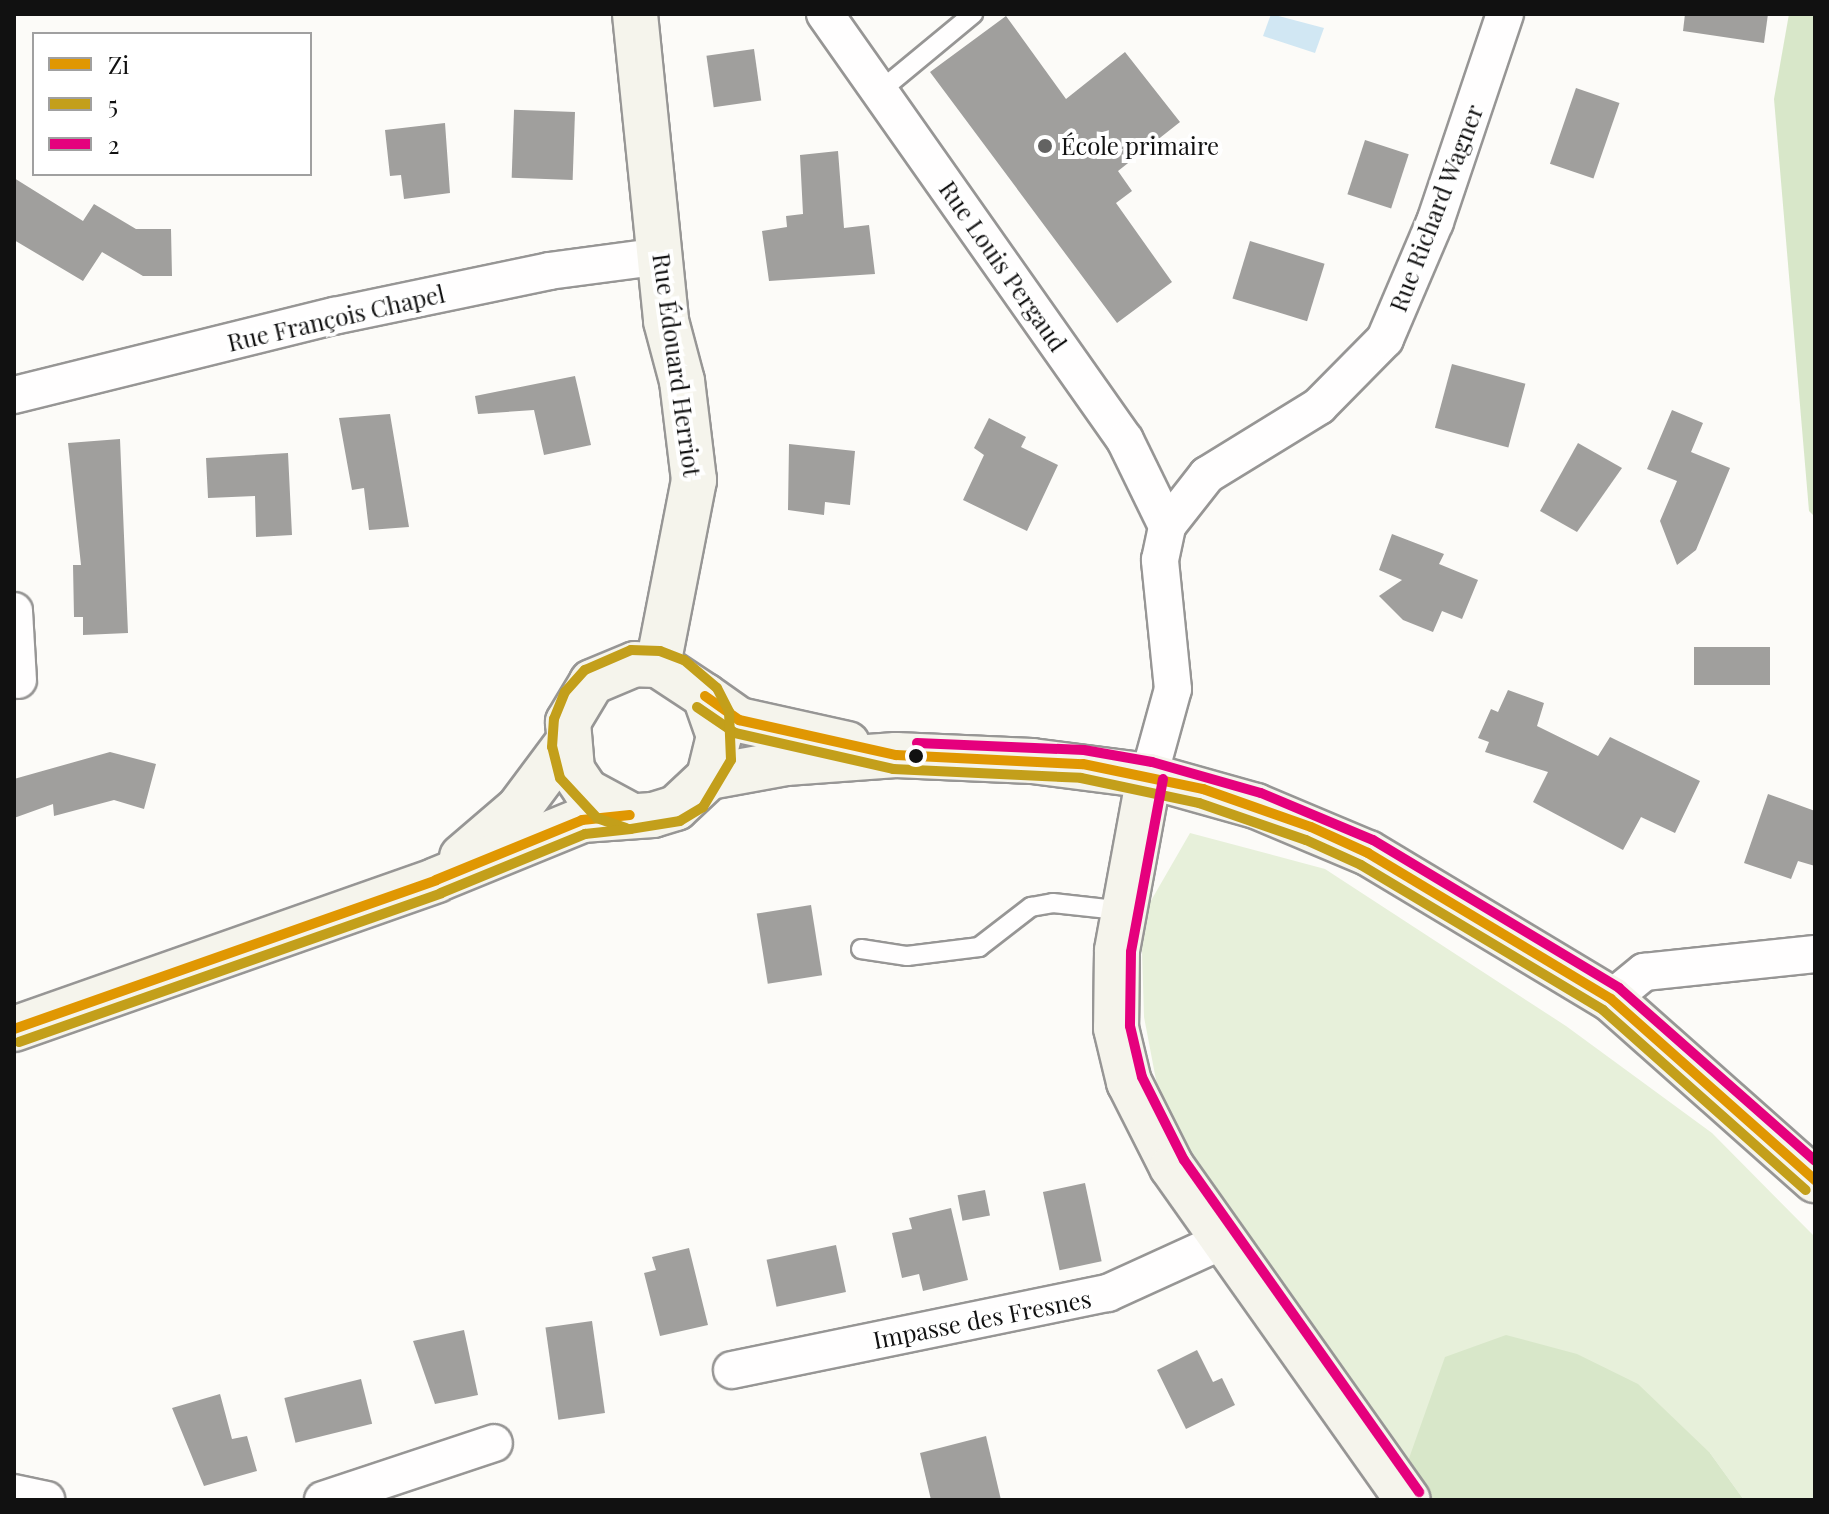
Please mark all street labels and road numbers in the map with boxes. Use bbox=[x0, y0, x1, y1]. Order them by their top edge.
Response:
street label: Rue Richard Wagner bbox=[1383, 100, 1489, 316]
street label: Rue Louis Pergaud bbox=[933, 175, 1073, 357]
street label: Rue Édouard Herriot bbox=[647, 251, 707, 479]
street label: Rue François Chapel bbox=[224, 279, 448, 357]
street label: Impasse des Fresnes bbox=[870, 1284, 1094, 1354]

